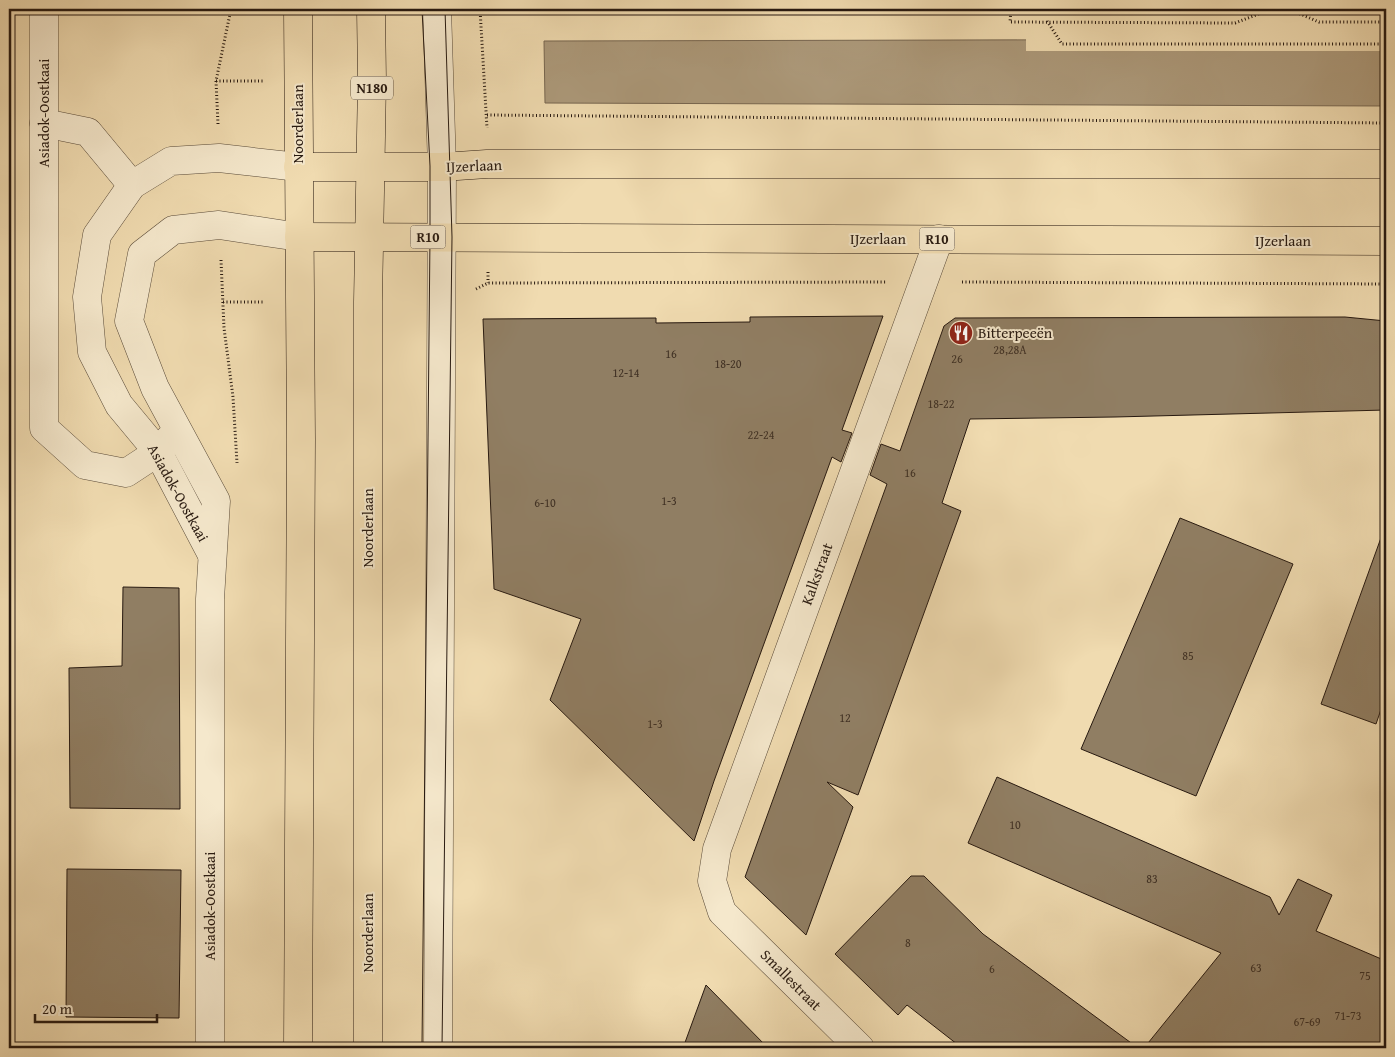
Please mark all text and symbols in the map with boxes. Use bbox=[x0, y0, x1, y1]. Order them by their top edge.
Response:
street label: Asiadok-Oostkaai bbox=[33, 59, 54, 167]
road number: N180 bbox=[351, 76, 393, 100]
street label: Noorderlaan bbox=[287, 84, 308, 164]
street label: IJzerlaan bbox=[446, 154, 503, 177]
road number: R10 bbox=[410, 226, 446, 248]
street label: IJzerlaan bbox=[850, 228, 907, 249]
road number: R10 bbox=[920, 228, 954, 250]
street label: IJzerlaan bbox=[1255, 230, 1312, 251]
restaurant icon: Bitterpeeën bbox=[948, 320, 974, 346]
place label: Bitterpeeën bbox=[978, 322, 1053, 343]
house number: 28,28A bbox=[993, 341, 1027, 358]
house number: 16 bbox=[665, 345, 677, 362]
house number: 26 bbox=[951, 350, 963, 367]
house number: 18-20 bbox=[714, 355, 742, 372]
house number: 12-14 bbox=[612, 364, 640, 381]
house number: 18-22 bbox=[927, 395, 955, 412]
house number: 22-24 bbox=[747, 426, 775, 443]
street label: Asiadok-Oostkaai bbox=[143, 440, 214, 545]
house number: 16 bbox=[904, 464, 916, 481]
street label: Noorderlaan bbox=[357, 488, 378, 568]
house number: 1-3 bbox=[661, 492, 677, 509]
house number: 6-10 bbox=[534, 494, 556, 511]
street label: Kalkstraat bbox=[796, 539, 838, 608]
house number: 85 bbox=[1182, 647, 1194, 664]
house number: 12 bbox=[839, 709, 851, 726]
house number: 1-3 bbox=[647, 715, 663, 732]
house number: 10 bbox=[1009, 816, 1021, 833]
street label: Asiadok-Oostkaai bbox=[199, 852, 220, 960]
house number: 83 bbox=[1146, 870, 1158, 887]
street label: Noorderlaan bbox=[357, 893, 378, 973]
house number: 8 bbox=[905, 934, 911, 951]
street label: Smallestraat bbox=[756, 944, 827, 1015]
house number: 63 bbox=[1250, 959, 1262, 976]
house number: 6 bbox=[989, 960, 995, 977]
house number: 75 bbox=[1359, 967, 1371, 984]
scale bar bbox=[35, 992, 158, 1024]
text: 20 m bbox=[42, 998, 73, 1019]
house number: 71-73 bbox=[1334, 1007, 1362, 1024]
house number: 67-69 bbox=[1293, 1013, 1321, 1030]

